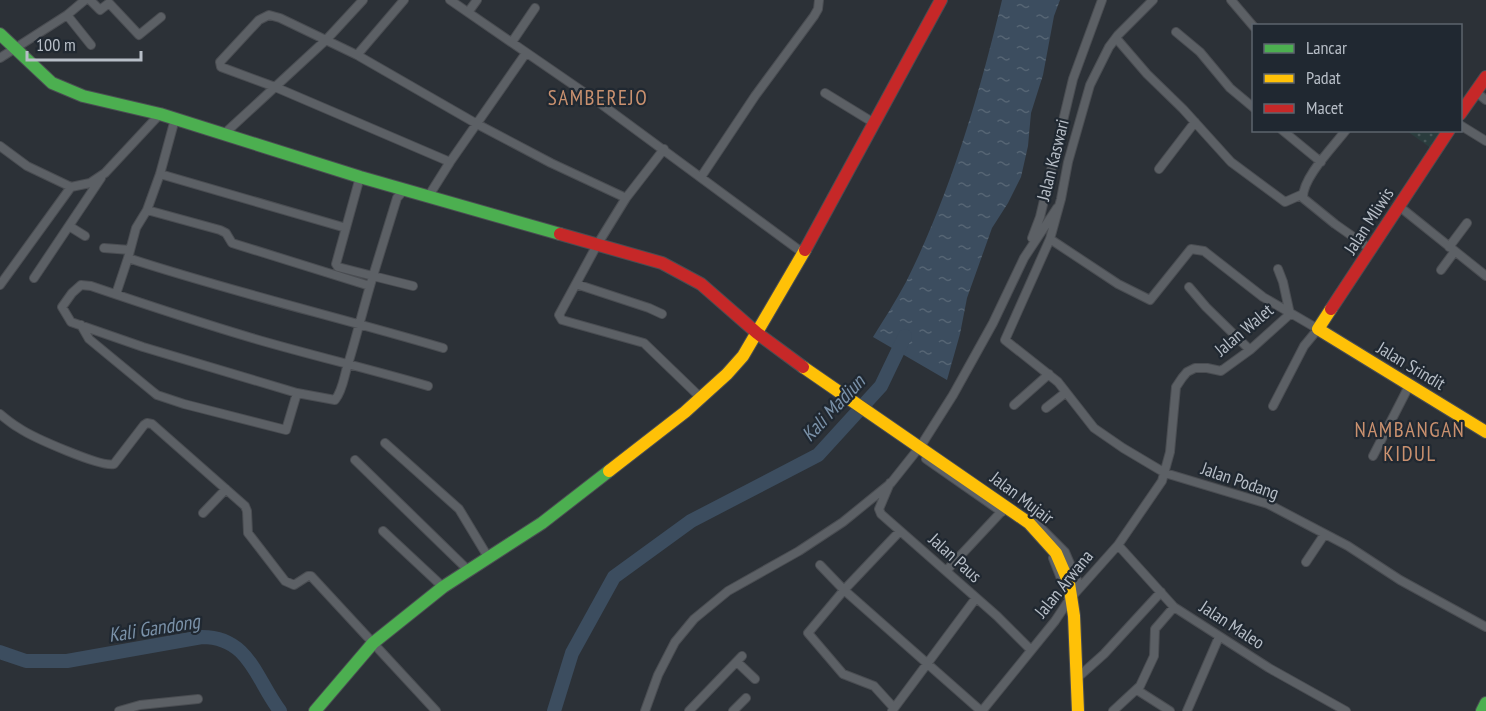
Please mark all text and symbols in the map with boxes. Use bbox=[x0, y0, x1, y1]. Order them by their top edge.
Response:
scale bar bbox=[27, 24, 141, 62]
legend bbox=[1252, 24, 1462, 132]
text: 100 m bbox=[36, 33, 76, 56]
text: Lancar bbox=[1306, 36, 1347, 59]
text: Padat bbox=[1306, 66, 1341, 89]
district label: SAMBEREJO bbox=[548, 84, 648, 111]
text: Macet bbox=[1306, 96, 1343, 119]
street label: Jalan Kaswari bbox=[1031, 117, 1074, 204]
street label: Jalan Mliwis bbox=[1338, 183, 1399, 259]
street label: Jalan Walet bbox=[1209, 298, 1278, 361]
street label: Jalan Srindit bbox=[1372, 336, 1450, 395]
water label: Kali Madiun bbox=[796, 368, 871, 447]
district label: NAMBANGAN KIDUL bbox=[1355, 416, 1465, 467]
street label: Jalan Podang bbox=[1197, 456, 1282, 505]
street label: Jalan Mujair bbox=[985, 466, 1059, 529]
street label: Jalan Paus bbox=[923, 527, 987, 587]
street label: Jalan Arwana bbox=[1029, 545, 1098, 623]
street label: Jalan Maleo bbox=[1195, 595, 1269, 654]
water label: Kali Gandong bbox=[107, 608, 203, 648]

